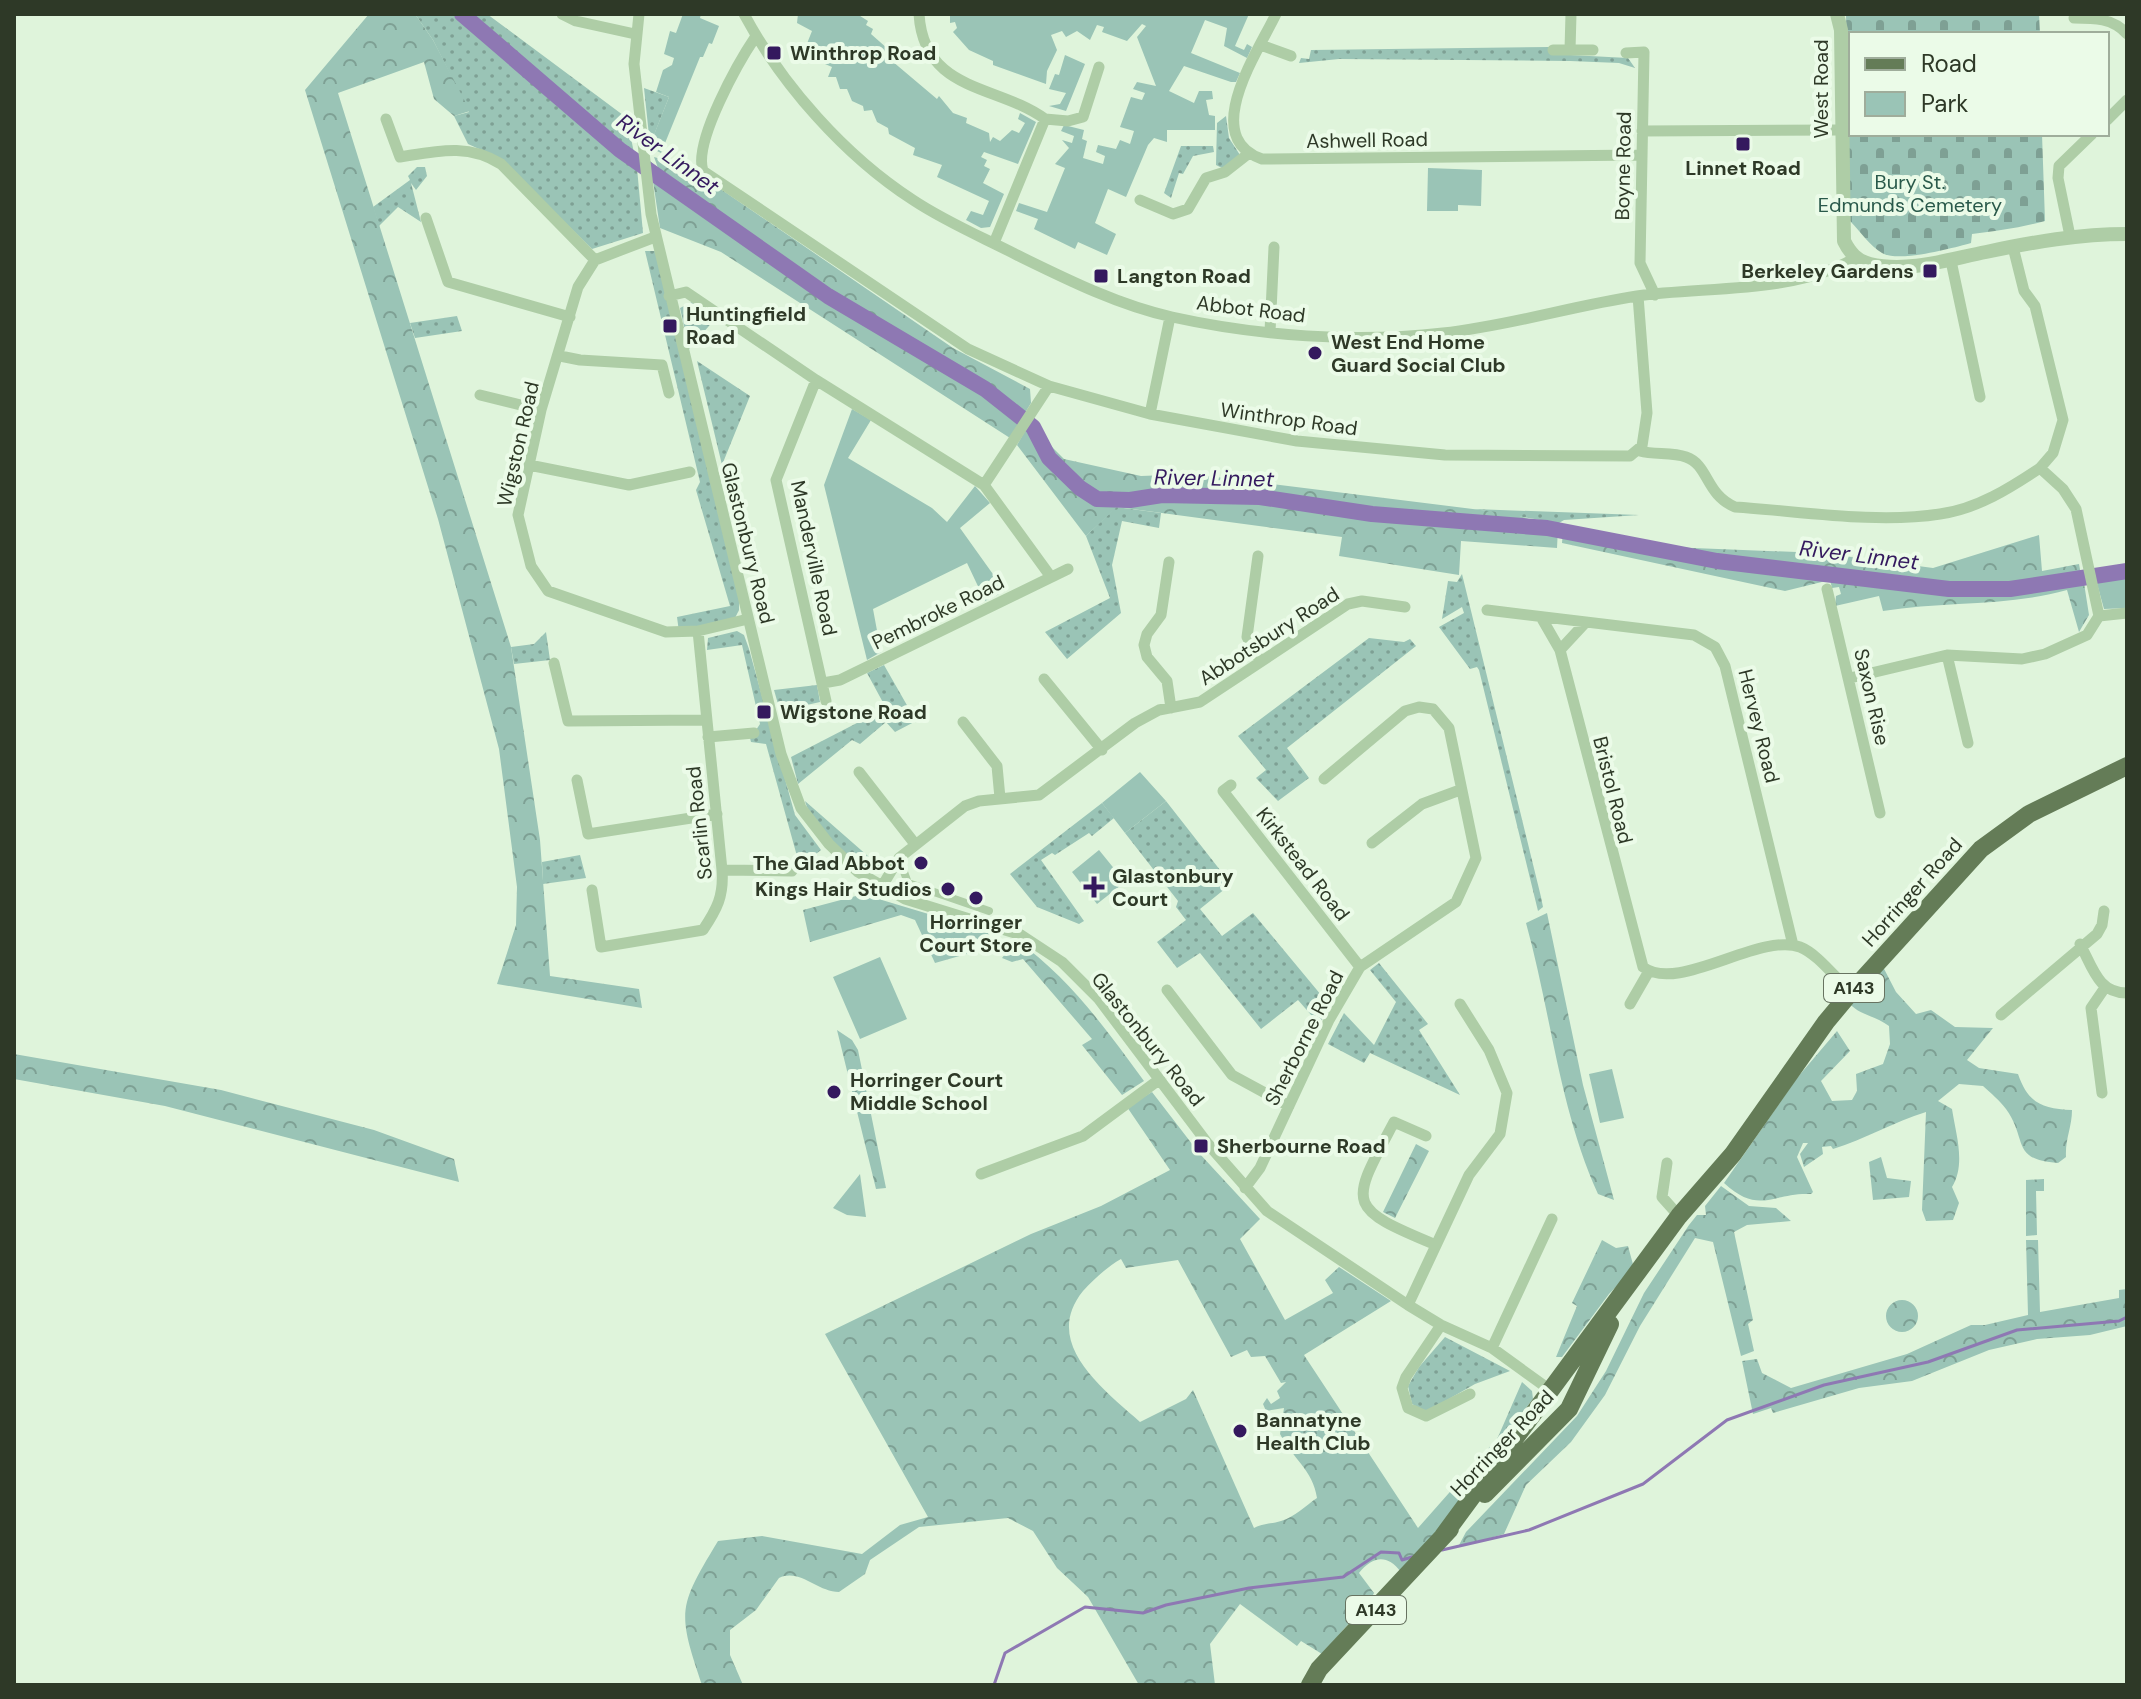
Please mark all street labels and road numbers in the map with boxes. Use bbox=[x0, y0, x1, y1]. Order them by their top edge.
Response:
street label: West Road bbox=[1808, 39, 1834, 139]
street label: Boyne Road bbox=[1609, 111, 1637, 221]
street label: Ashwell Road bbox=[1306, 126, 1428, 154]
street label: Abbot Road bbox=[1195, 289, 1307, 329]
street label: Wigston Road bbox=[491, 379, 545, 509]
street label: Winthrop Road bbox=[1219, 397, 1359, 441]
street label: Glastonbury Road bbox=[715, 460, 781, 626]
street label: Manderville Road bbox=[785, 478, 843, 638]
street label: Pembroke Road bbox=[867, 569, 1009, 655]
street label: Abbotsbury Road bbox=[1194, 581, 1344, 691]
street label: Saxon Rise bbox=[1848, 646, 1896, 748]
street label: Hervey Road bbox=[1732, 666, 1786, 786]
street label: Bristol Road bbox=[1587, 734, 1639, 846]
street label: Scarlin Road bbox=[680, 765, 718, 881]
street label: Kirkstead Road bbox=[1251, 802, 1355, 926]
street label: Horringer Road bbox=[1856, 832, 1968, 952]
street label: Sherborne Road bbox=[1259, 966, 1349, 1110]
street label: Glastonbury Road bbox=[1086, 967, 1210, 1111]
road number: A143 bbox=[1824, 974, 1884, 1002]
street label: Horringer Road bbox=[1445, 1384, 1559, 1502]
road number: A143 bbox=[1346, 1596, 1406, 1624]

